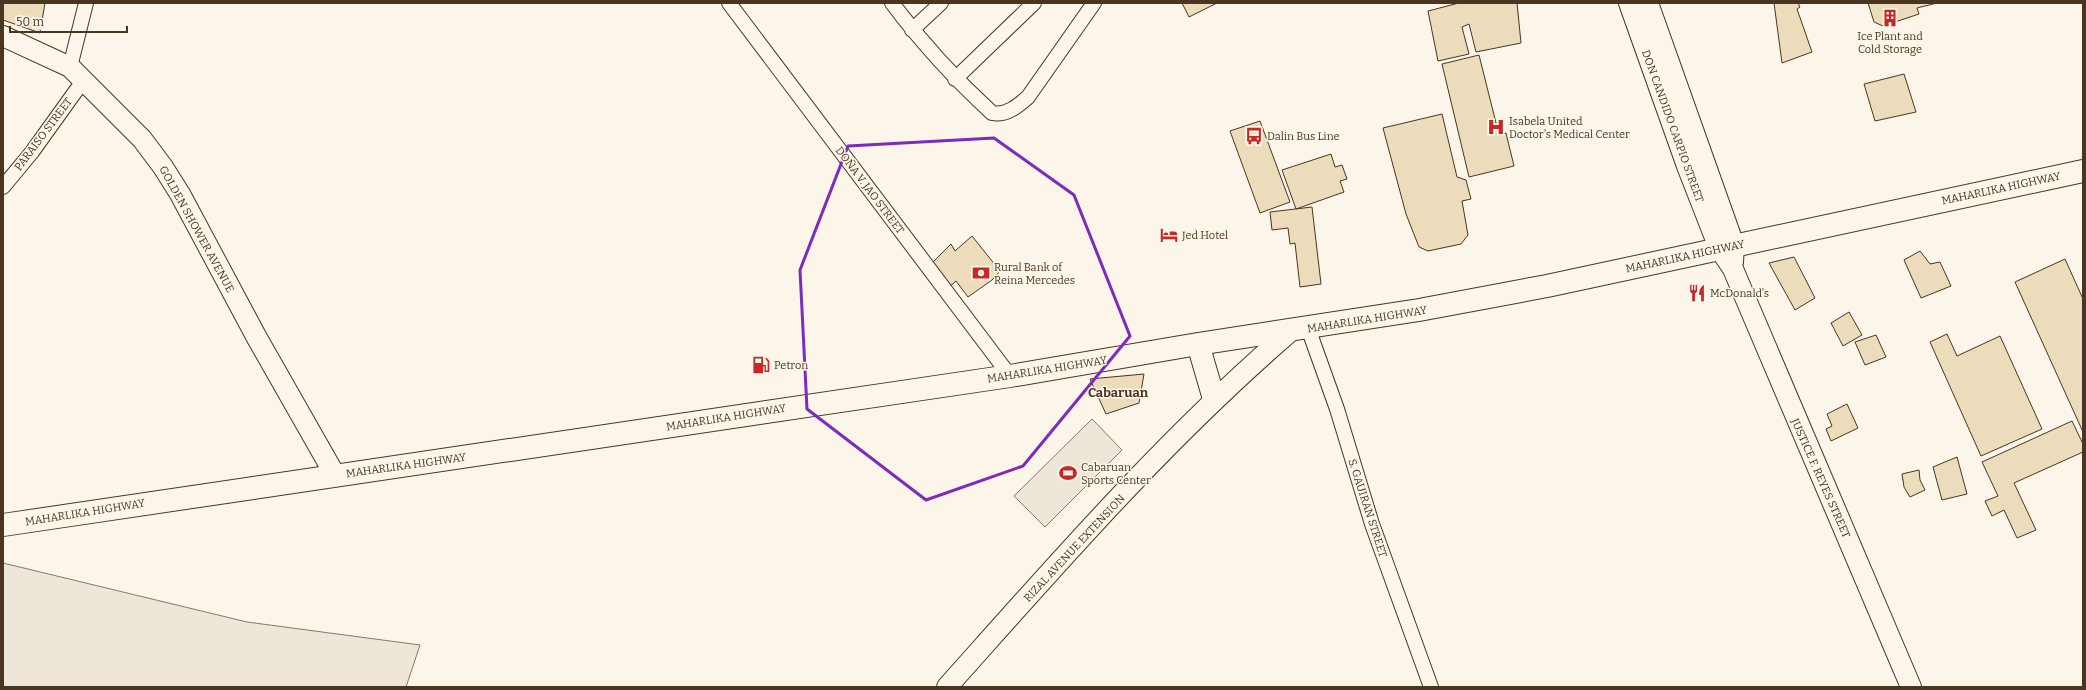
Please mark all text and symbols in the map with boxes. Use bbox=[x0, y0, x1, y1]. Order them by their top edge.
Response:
scale bar bbox=[10, 8, 127, 34]
building icon: Ice Plant and Cold Storage bbox=[1880, 8, 1900, 28]
text: 50 m bbox=[16, 15, 45, 29]
place label: Ice Plant and Cold Storage bbox=[1857, 30, 1923, 56]
street label: DON CANDIDO CARPIO STREET bbox=[1639, 48, 1706, 205]
street label: PARAISO STREET bbox=[12, 95, 75, 173]
place label: Isabela United Doctor's Medical Center bbox=[1509, 115, 1630, 141]
hospital icon: Isabela United Doctor's Medical Center bbox=[1486, 117, 1506, 137]
bus stop icon: Dalin Bus Line bbox=[1244, 126, 1264, 146]
place label: Dalin Bus Line bbox=[1267, 130, 1340, 143]
street label: DOÑA V. JAO STREET bbox=[833, 144, 907, 237]
street label: GOLDEN SHOWER AVENUE bbox=[156, 164, 237, 295]
street label: MAHARLIKA HIGHWAY bbox=[1941, 169, 2063, 207]
hotel icon: Jed Hotel bbox=[1159, 225, 1179, 245]
place label: Jed Hotel bbox=[1181, 229, 1228, 242]
street label: MAHARLIKA HIGHWAY bbox=[1625, 237, 1747, 275]
place label: Rural Bank of Reina Mercedes bbox=[994, 261, 1075, 287]
bank icon: Rural Bank of Reina Mercedes bbox=[971, 263, 991, 283]
restaurant icon: McDonald's bbox=[1687, 283, 1707, 303]
place label: McDonald's bbox=[1710, 287, 1769, 300]
street label: MAHARLIKA HIGHWAY bbox=[1306, 303, 1429, 335]
street label: MAHARLIKA HIGHWAY bbox=[986, 353, 1109, 385]
fuel station icon: Petron bbox=[751, 355, 771, 375]
place label: Petron bbox=[774, 359, 808, 372]
district label: Cabaruan bbox=[1088, 385, 1149, 400]
street label: MAHARLIKA HIGHWAY bbox=[665, 401, 788, 433]
street label: JUSTICE F. REYES STREET bbox=[1788, 416, 1853, 540]
street label: MAHARLIKA HIGHWAY bbox=[345, 451, 468, 480]
street label: S. GAUIRAN STREET bbox=[1345, 457, 1390, 560]
place label: Cabaruan Sports Center bbox=[1081, 461, 1151, 487]
sports icon: Cabaruan Sports Center bbox=[1058, 463, 1078, 483]
street label: RIZAL AVENUE EXTENSION bbox=[1021, 492, 1128, 605]
street label: MAHARLIKA HIGHWAY bbox=[24, 496, 147, 528]

